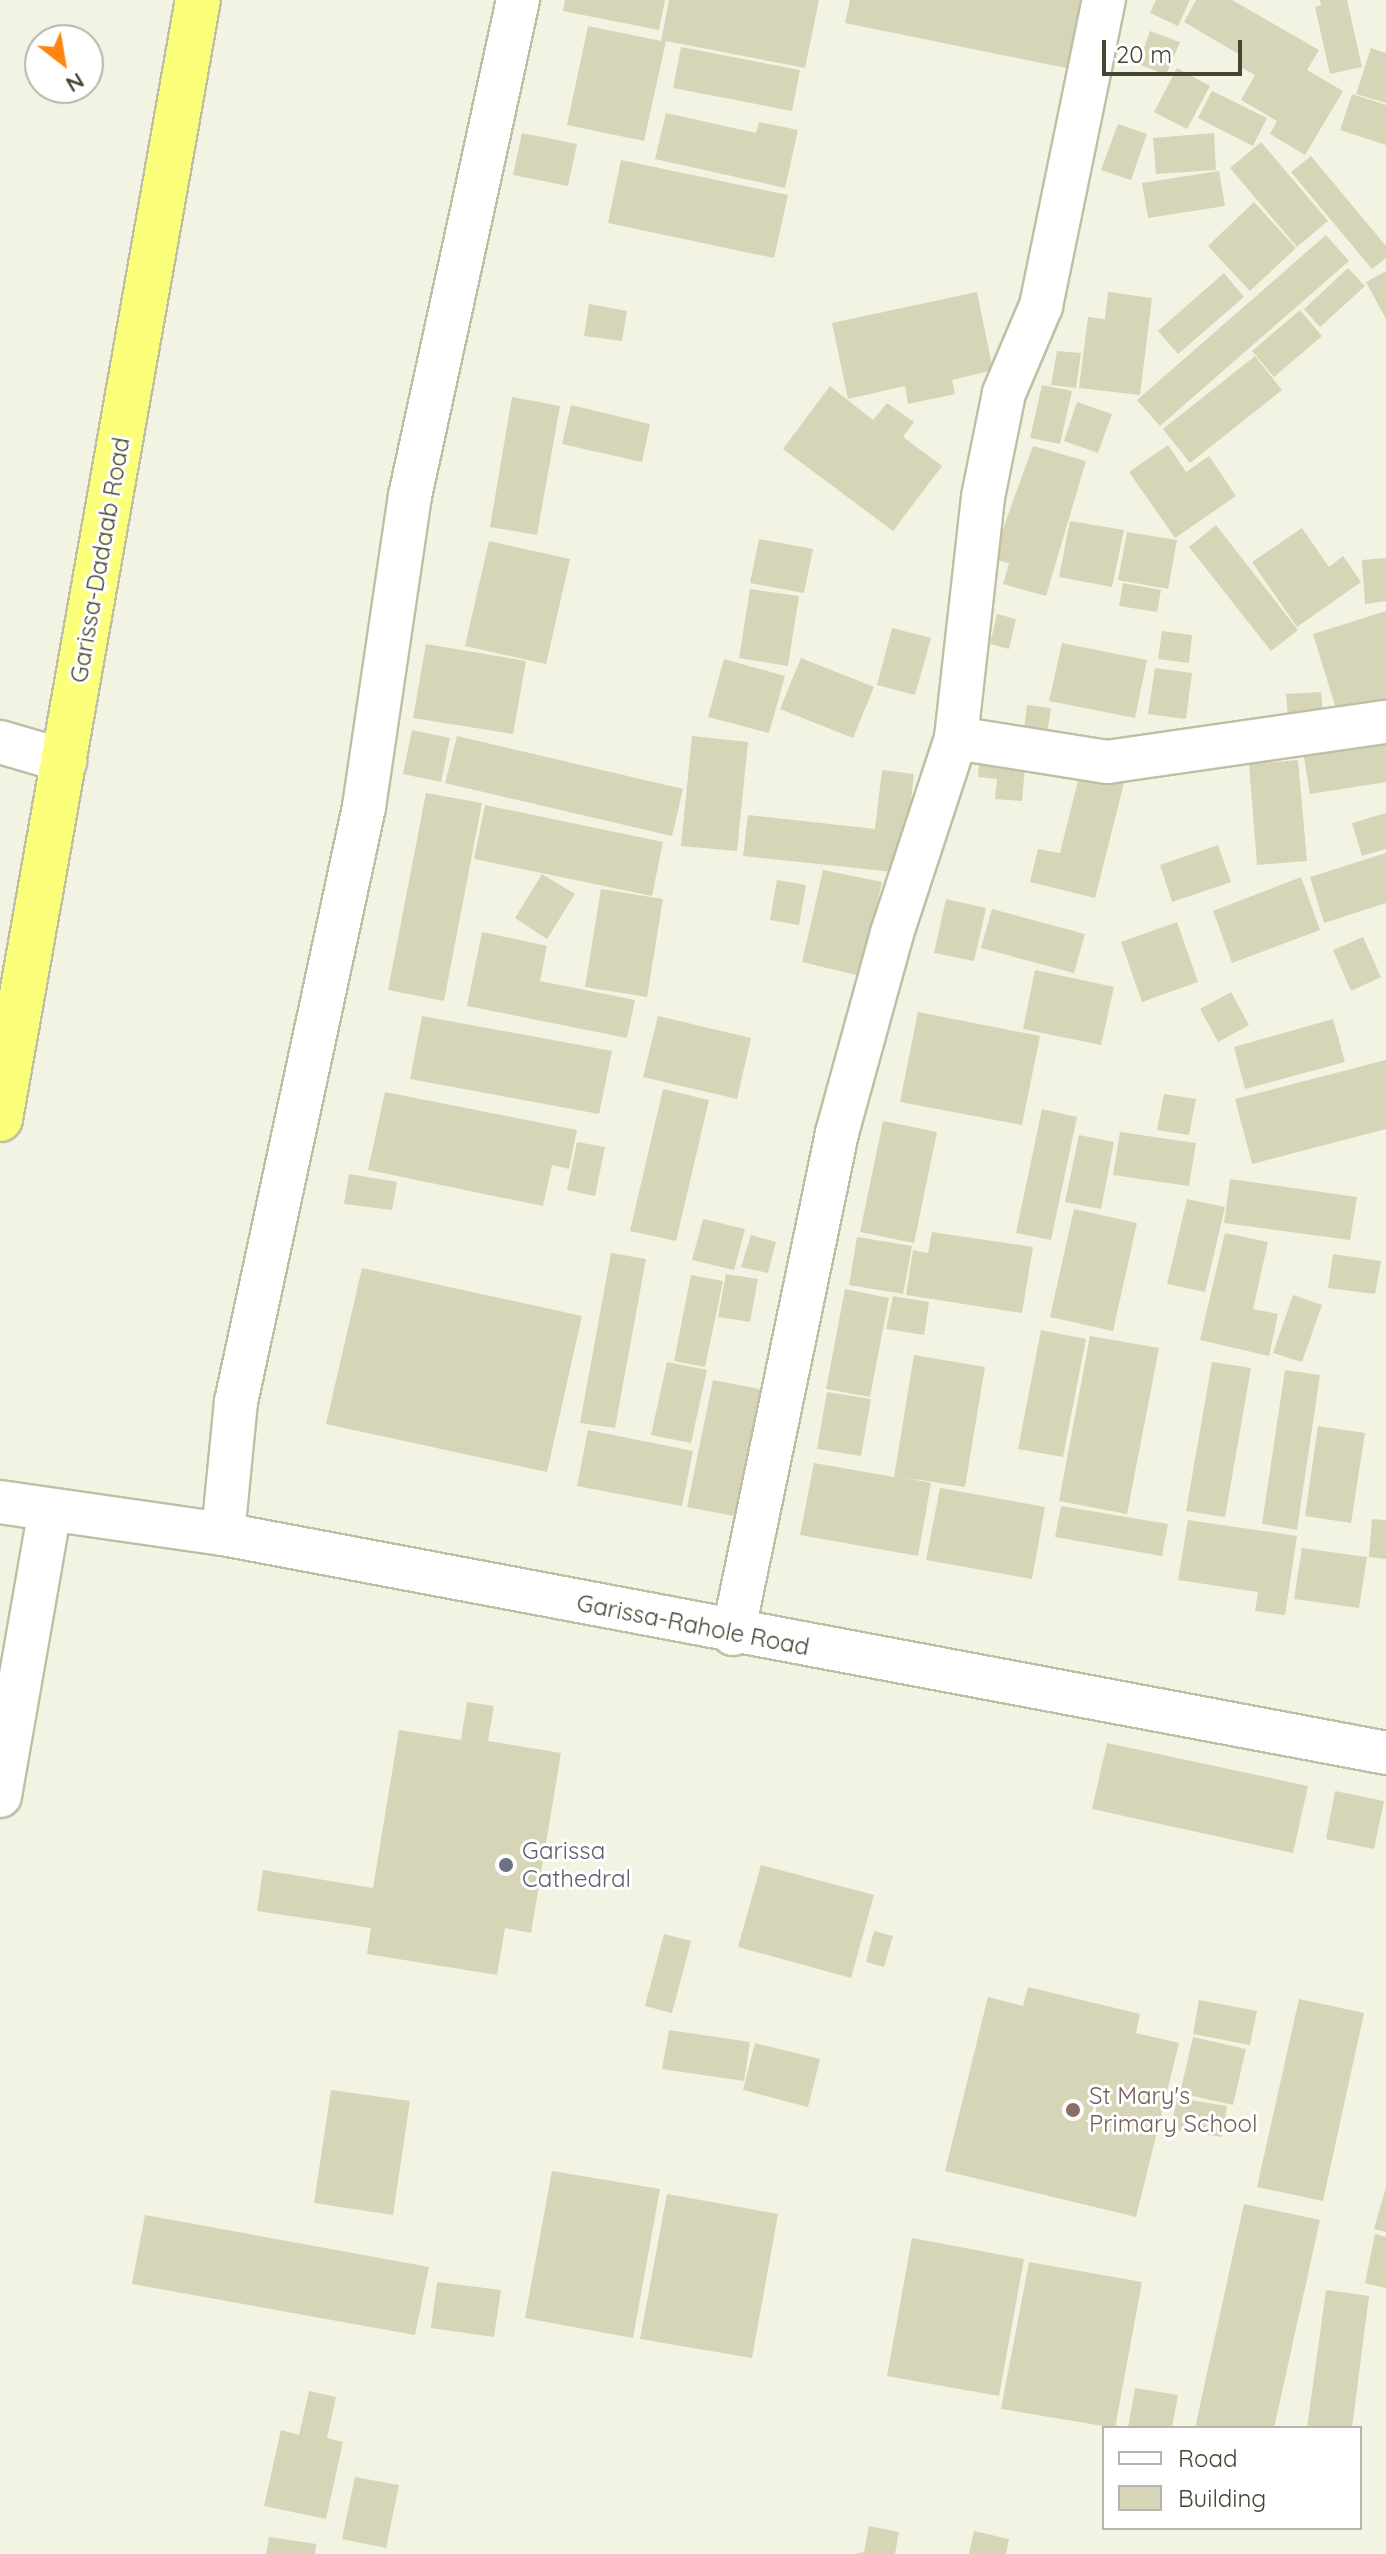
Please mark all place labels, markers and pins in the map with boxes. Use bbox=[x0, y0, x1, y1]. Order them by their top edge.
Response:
place label: Garissa Cathedral bbox=[522, 1837, 631, 1893]
marker: Garissa Cathedral bbox=[497, 1856, 515, 1874]
place label: St Mary's Primary School bbox=[1089, 2082, 1258, 2138]
marker: St Mary's Primary School bbox=[1064, 2101, 1082, 2119]

